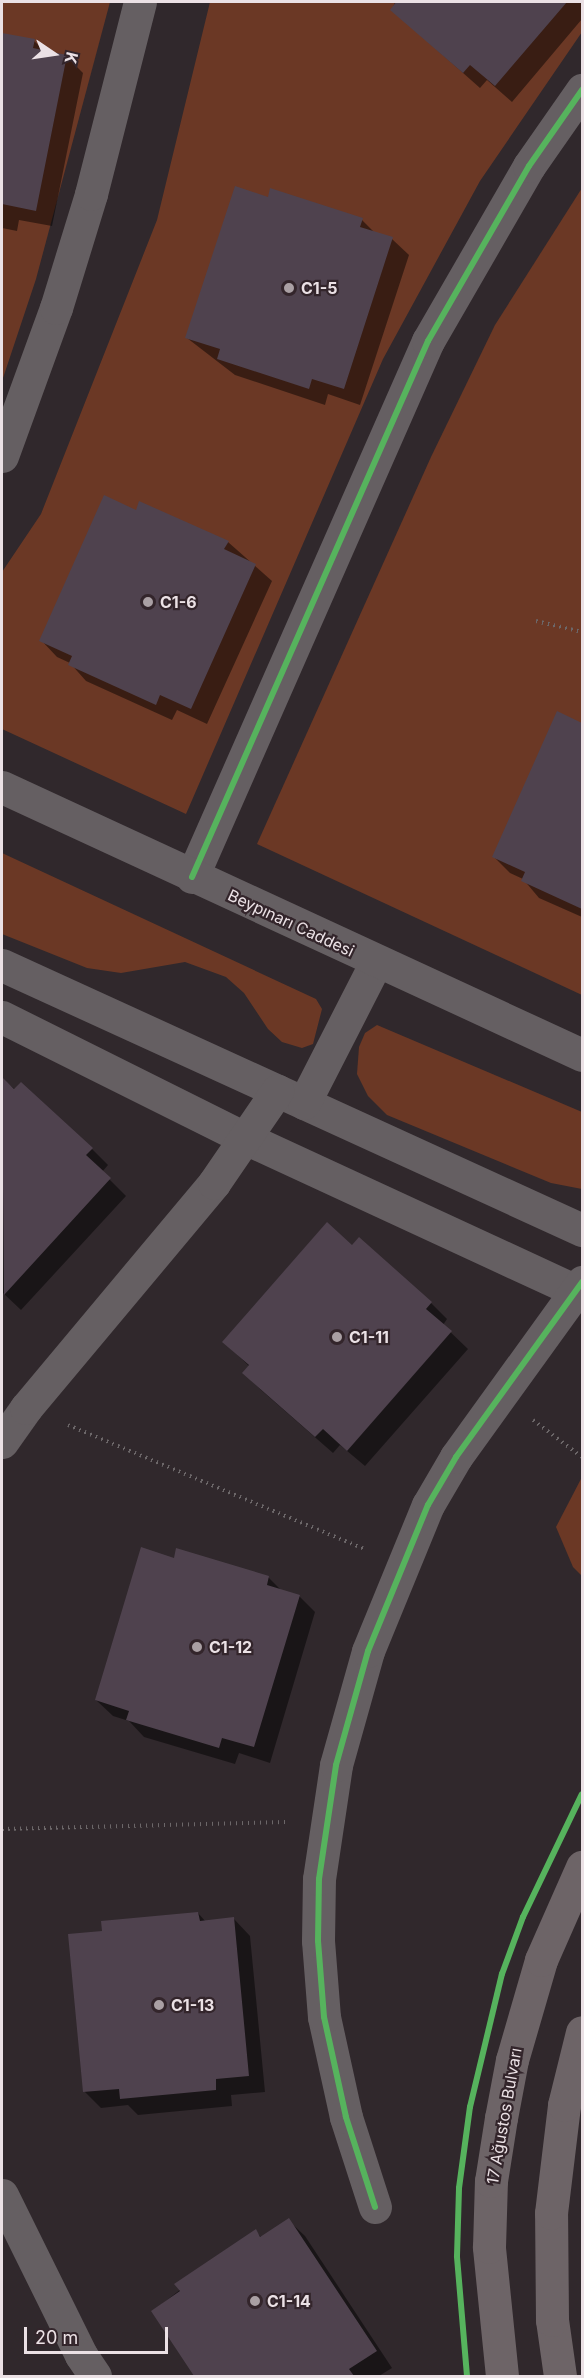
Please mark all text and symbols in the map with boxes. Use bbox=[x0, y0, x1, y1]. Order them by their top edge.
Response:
north arrow bbox=[24, 24, 84, 84]
text: K bbox=[61, 50, 83, 66]
place label: C1-5 bbox=[301, 278, 337, 298]
marker: C1-5 bbox=[282, 281, 296, 295]
place label: C1-6 bbox=[160, 592, 197, 612]
marker: C1-6 bbox=[141, 595, 155, 609]
street label: Beypınarı Caddesi bbox=[225, 885, 357, 961]
place label: C1-11 bbox=[349, 1327, 389, 1347]
marker: C1-11 bbox=[330, 1330, 344, 1344]
place label: C1-12 bbox=[209, 1637, 252, 1657]
marker: C1-12 bbox=[190, 1640, 204, 1654]
place label: C1-13 bbox=[171, 1995, 214, 2015]
marker: C1-13 bbox=[152, 1998, 166, 2012]
street label: 17 Ağustos Bulvarı bbox=[483, 2046, 525, 2186]
place label: C1-14 bbox=[267, 2291, 311, 2311]
marker: C1-14 bbox=[248, 2294, 262, 2308]
scale bar bbox=[27, 2315, 171, 2353]
text: 20 m bbox=[35, 2327, 78, 2348]

